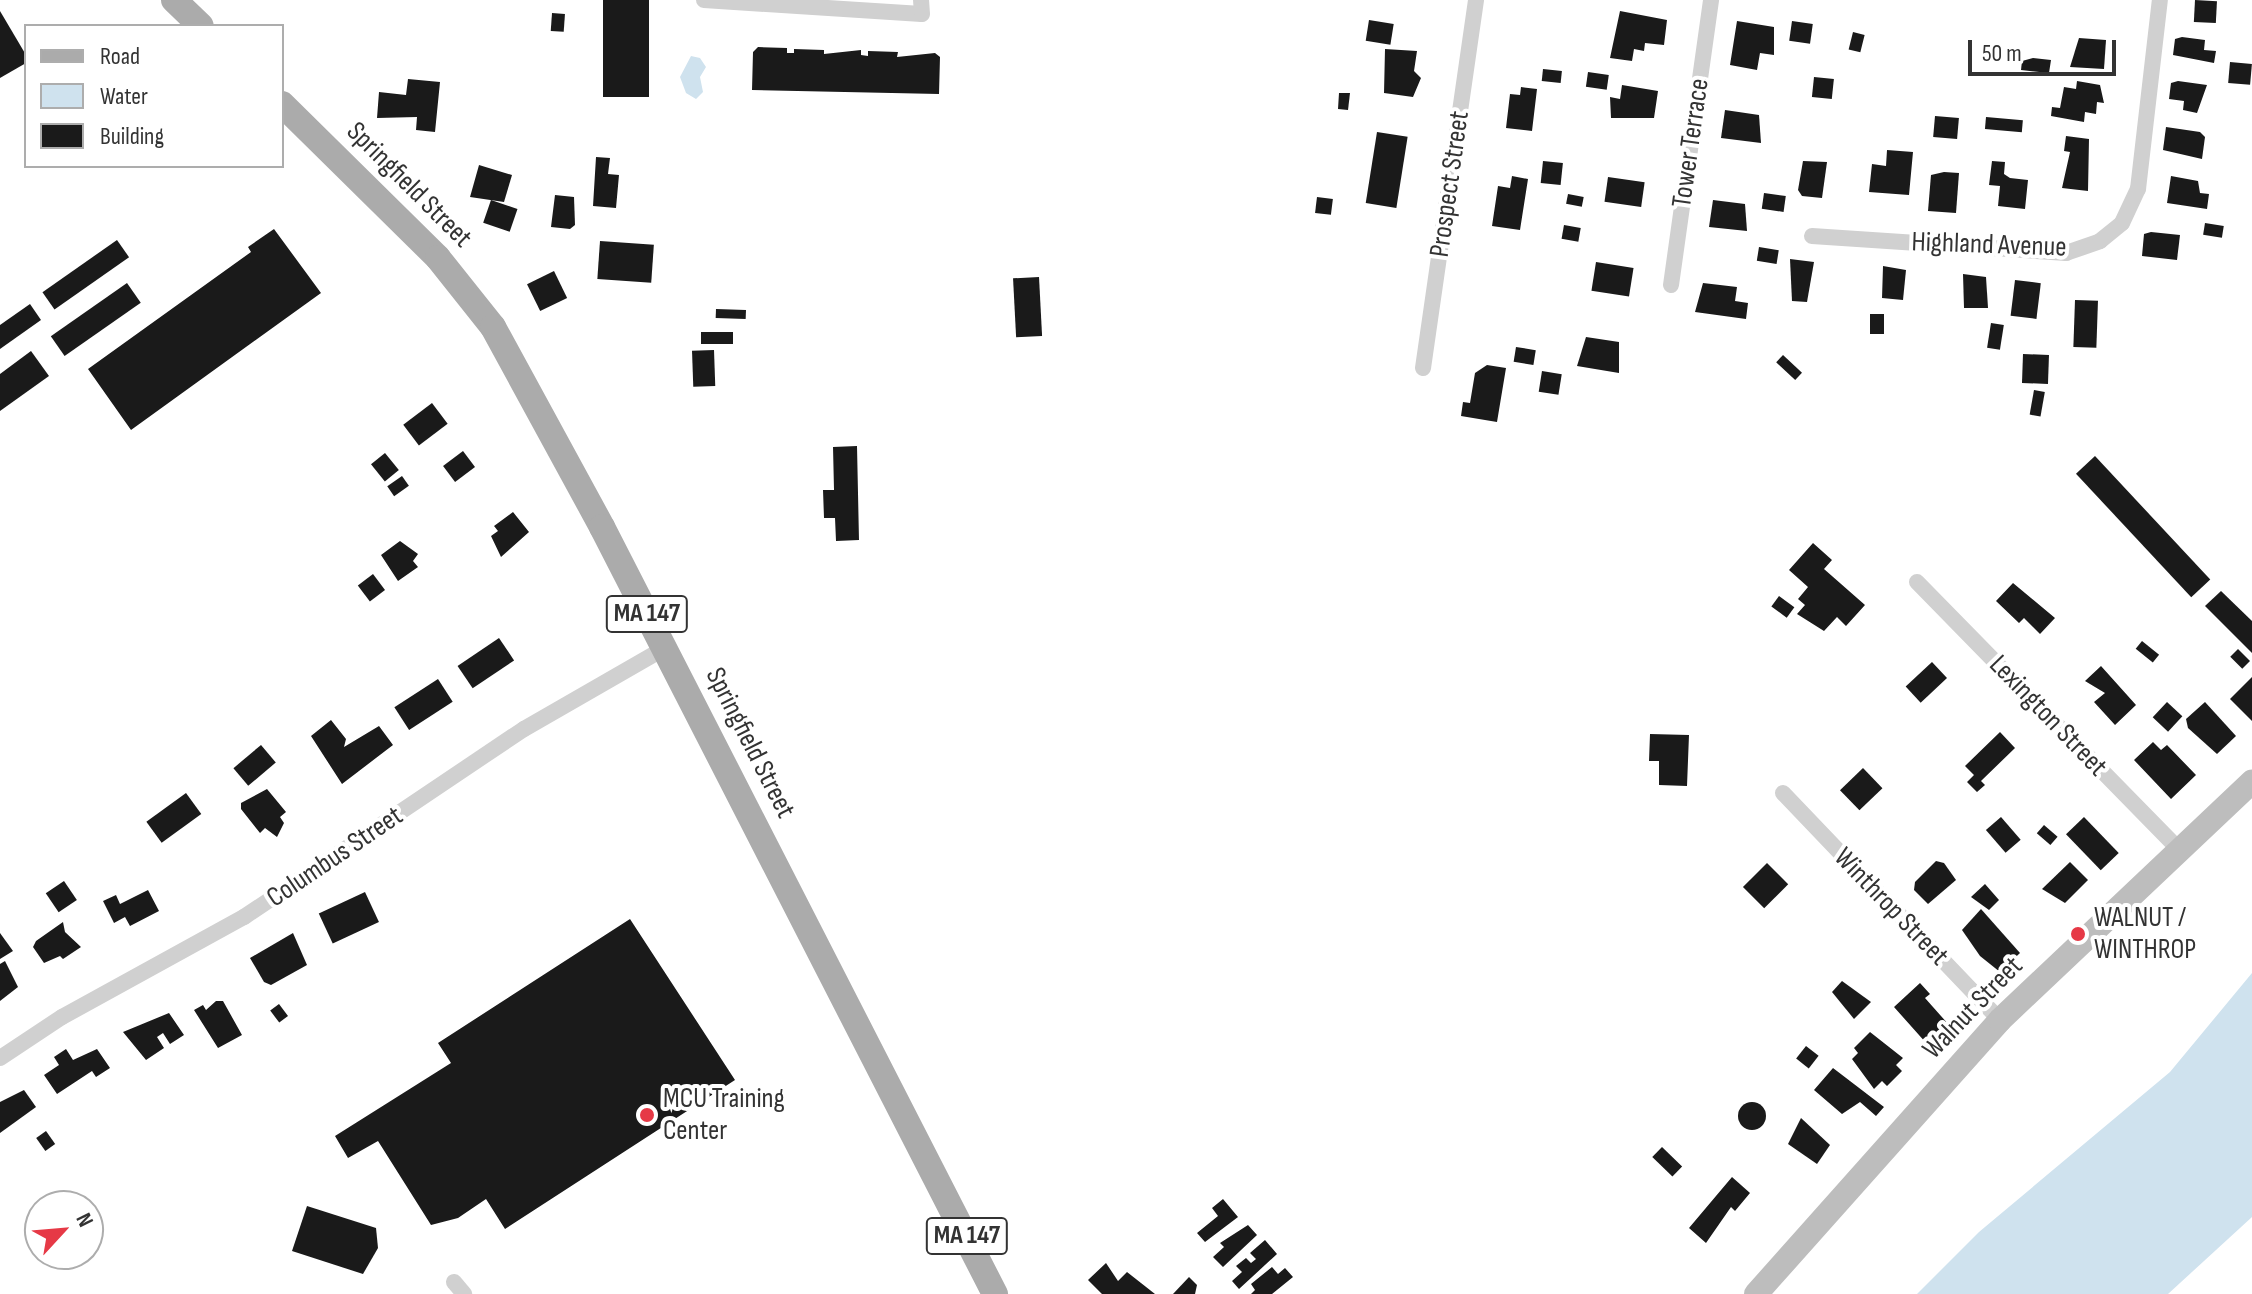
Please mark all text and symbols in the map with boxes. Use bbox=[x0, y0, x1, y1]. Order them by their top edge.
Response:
legend bbox=[24, 24, 284, 168]
scale bar bbox=[1972, 24, 2120, 74]
text: 50 m bbox=[1982, 39, 2022, 68]
text: Road bbox=[100, 42, 140, 71]
street label: Tower Terrace bbox=[1665, 76, 1717, 210]
text: Water bbox=[100, 82, 148, 111]
street label: Prospect Street bbox=[1423, 109, 1477, 259]
street label: Springfield Street bbox=[339, 115, 479, 255]
text: Building bbox=[100, 122, 164, 151]
street label: Highland Avenue bbox=[1911, 226, 2067, 264]
road number: MA 147 bbox=[605, 592, 689, 636]
street label: Lexington Street bbox=[1982, 648, 2114, 784]
street label: Springfield Street bbox=[698, 662, 802, 824]
street label: Columbus Street bbox=[261, 799, 409, 915]
street label: Winthrop Street bbox=[1827, 841, 1955, 973]
place label: WALNUT / WINTHROP bbox=[2094, 901, 2196, 967]
marker: WALNUT / WINTHROP bbox=[2069, 925, 2087, 943]
street label: Walnut Street bbox=[1916, 950, 2030, 1066]
place label: MCU Training Center bbox=[663, 1082, 785, 1148]
marker: MCU Training Center bbox=[638, 1106, 656, 1124]
north arrow bbox=[24, 1190, 104, 1270]
text: N bbox=[70, 1209, 99, 1231]
road number: MA 147 bbox=[925, 1214, 1009, 1258]

